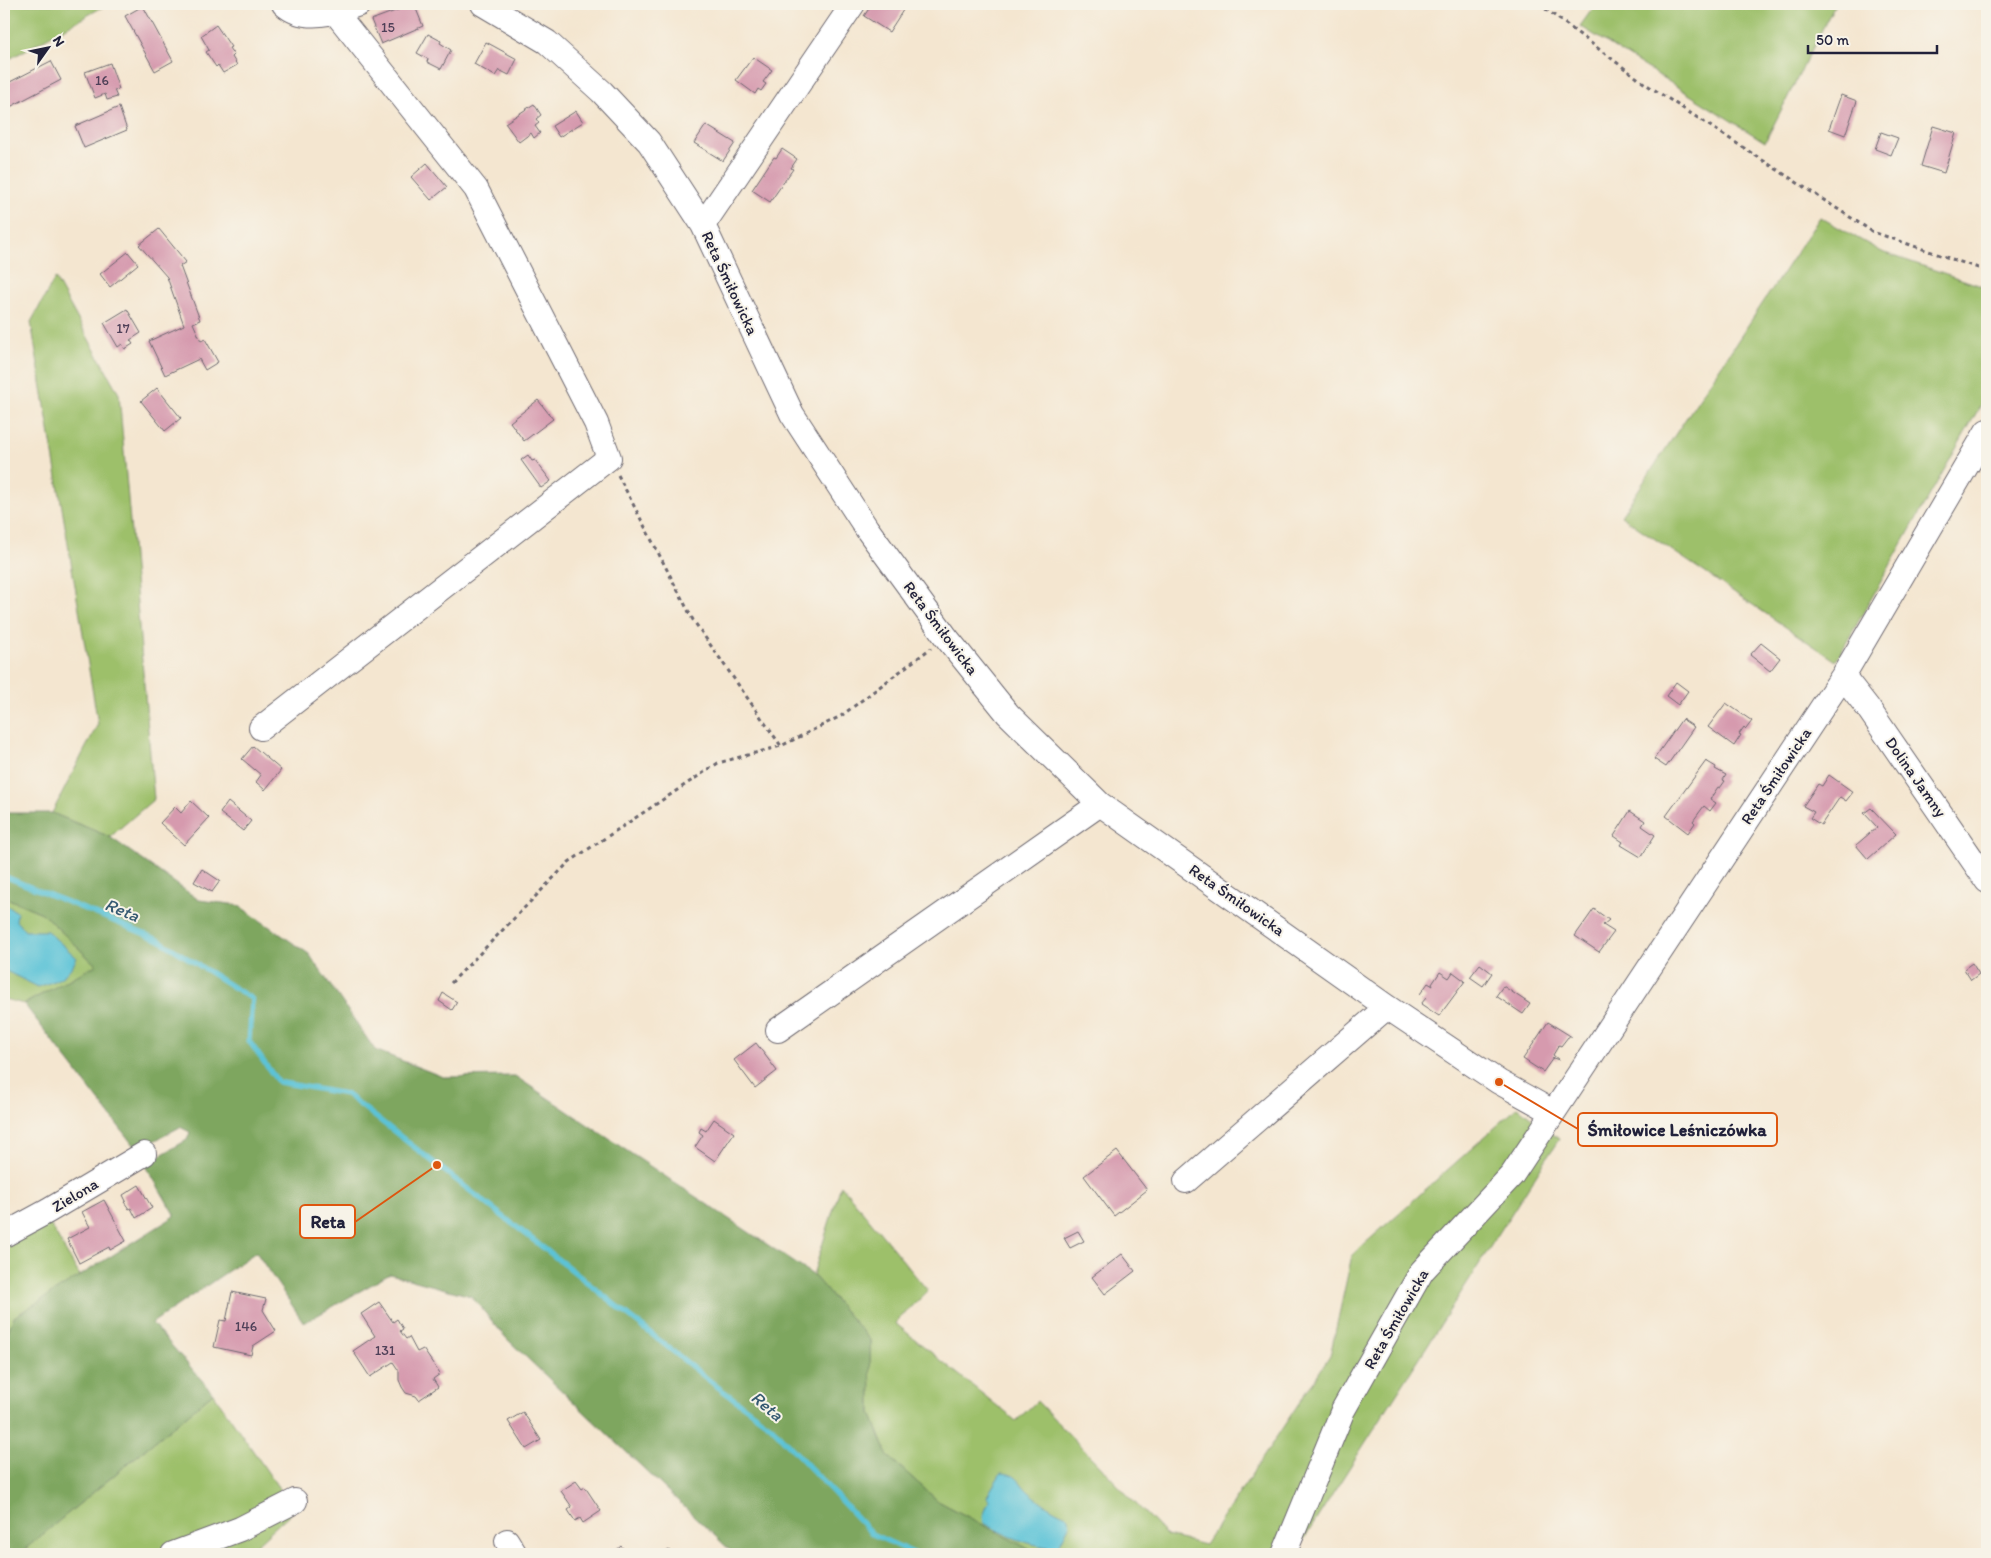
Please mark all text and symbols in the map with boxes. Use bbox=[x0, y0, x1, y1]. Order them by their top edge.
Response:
house number: 15 bbox=[381, 19, 395, 36]
north arrow bbox=[22, 22, 72, 72]
scale bar bbox=[1808, 22, 1937, 54]
text: 50 m bbox=[1816, 31, 1849, 49]
text: N bbox=[49, 33, 68, 50]
house number: 16 bbox=[95, 72, 109, 89]
street label: Reta Śmiłowicka bbox=[698, 228, 763, 339]
house number: 17 bbox=[116, 320, 130, 337]
street label: Reta Śmiłowicka bbox=[900, 577, 983, 679]
street label: Reta Śmiłowicka bbox=[1737, 724, 1816, 828]
street label: Dolina Jamny bbox=[1881, 733, 1951, 821]
street label: Reta Śmiłowicka bbox=[1186, 860, 1289, 940]
water label: Reta bbox=[102, 893, 143, 927]
callout: Śmiłowice Leśniczówka bbox=[1578, 1113, 1777, 1146]
text: Śmiłowice Leśniczówka bbox=[1587, 1119, 1767, 1141]
street label: Zielona bbox=[49, 1174, 102, 1216]
callout: Reta bbox=[300, 1205, 355, 1238]
text: Reta bbox=[311, 1211, 346, 1233]
street label: Reta Śmiłowicka bbox=[1360, 1265, 1433, 1372]
house number: 146 bbox=[235, 1318, 257, 1335]
house number: 131 bbox=[375, 1342, 396, 1359]
water label: Reta bbox=[747, 1386, 788, 1426]

